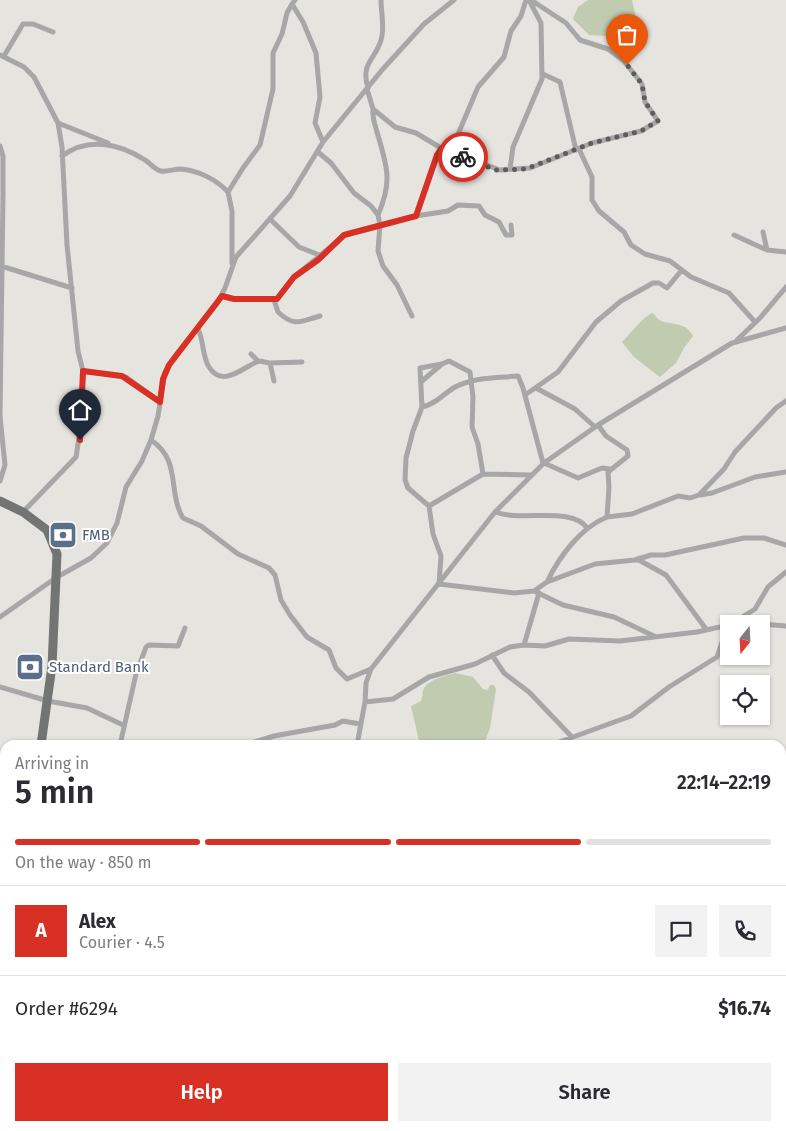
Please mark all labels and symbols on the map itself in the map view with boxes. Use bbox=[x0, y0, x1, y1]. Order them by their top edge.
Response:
pin bbox=[606, 14, 648, 65]
courier bbox=[438, 132, 488, 182]
pin bbox=[59, 389, 101, 440]
bank icon: FMB bbox=[48, 520, 78, 550]
place label: FMB bbox=[82, 526, 110, 544]
north arrow bbox=[720, 615, 770, 665]
bank icon: Standard Bank bbox=[15, 652, 45, 682]
place label: Standard Bank bbox=[49, 658, 149, 676]

